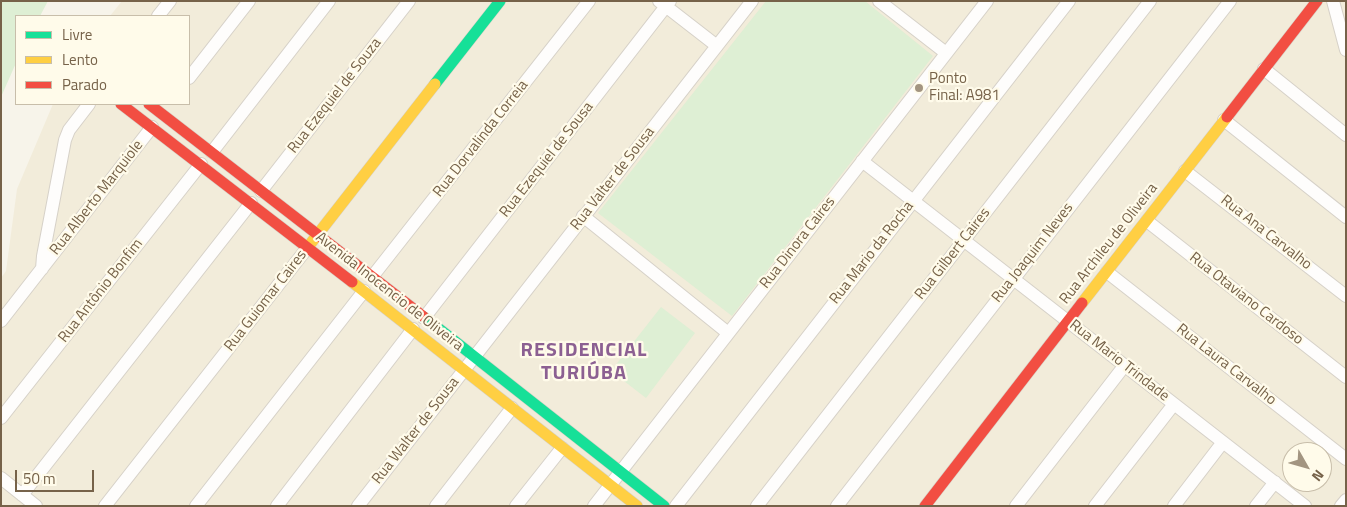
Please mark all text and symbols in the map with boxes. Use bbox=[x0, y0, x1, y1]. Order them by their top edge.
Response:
legend bbox=[15, 15, 190, 105]
text: Livre bbox=[62, 23, 92, 46]
street label: Rua Ezequiel de Souza bbox=[284, 35, 386, 157]
text: Lento bbox=[62, 48, 98, 71]
place label: Ponto Final: A981 bbox=[929, 70, 1000, 105]
text: Parado bbox=[62, 73, 107, 96]
street label: Rua Dorvalinda Correia bbox=[430, 77, 532, 201]
marker: Ponto Final: A981 bbox=[913, 82, 925, 94]
street label: Rua Ezequiel de Sousa bbox=[496, 99, 598, 221]
street label: Rua Valter de Sousa bbox=[567, 124, 659, 234]
street label: Rua Alberto Marquiole bbox=[47, 137, 147, 259]
street label: Rua Archileu de Oliveira bbox=[1056, 180, 1162, 308]
street label: Rua Ana Carvalho bbox=[1217, 192, 1315, 274]
street label: Rua Dinora Caires bbox=[757, 194, 839, 292]
street label: Rua Mario da Rocha bbox=[826, 198, 918, 308]
street label: Rua Joaquim Neves bbox=[988, 199, 1078, 307]
street label: Rua Gilbert Caires bbox=[912, 204, 994, 304]
street label: Avenida Inocencio de Oliveira bbox=[312, 229, 466, 355]
street label: Rua Antônio Bonfim bbox=[55, 236, 147, 346]
street label: Rua Guiomar Caires bbox=[221, 247, 311, 355]
street label: Rua Otaviano Cardoso bbox=[1186, 249, 1306, 349]
street label: Rua Mario Trindade bbox=[1065, 316, 1173, 406]
street label: Rua Laura Carvalho bbox=[1173, 320, 1279, 410]
district label: RESIDENCIAL TURIÚBA bbox=[519, 339, 649, 386]
street label: Rua Walter de Sousa bbox=[369, 374, 463, 488]
north arrow bbox=[1282, 442, 1332, 492]
scale bar bbox=[18, 460, 96, 492]
text: N bbox=[1307, 466, 1330, 486]
text: 50 m bbox=[23, 467, 56, 490]

